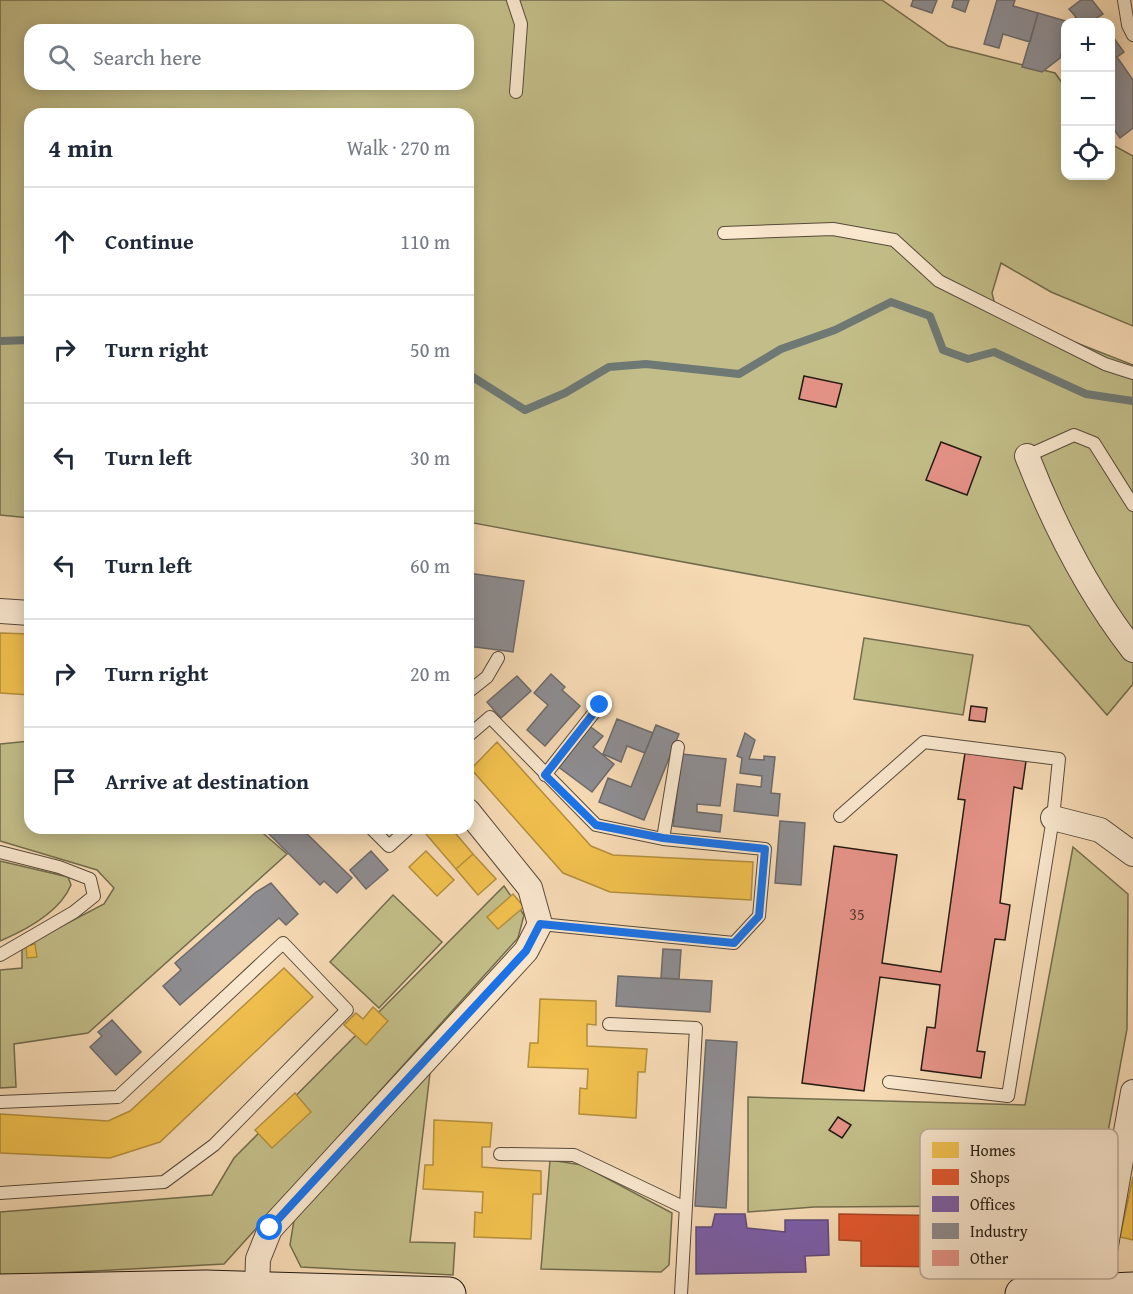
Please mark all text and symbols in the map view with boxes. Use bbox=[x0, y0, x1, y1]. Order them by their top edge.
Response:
map controls bbox=[1061, 18, 1115, 180]
button: + bbox=[1061, 18, 1115, 72]
search box bbox=[24, 24, 474, 90]
icon: search bbox=[45, 41, 78, 74]
text: Search here bbox=[93, 41, 202, 73]
button: − bbox=[1061, 72, 1115, 126]
button: locate bbox=[1061, 126, 1115, 180]
text: 4 min bbox=[48, 128, 113, 167]
text: Walk · 270 m bbox=[347, 133, 450, 162]
icon: ahead bbox=[48, 225, 81, 258]
text: Continue bbox=[105, 225, 194, 257]
text: 110 m bbox=[400, 227, 450, 256]
icon: right bbox=[48, 333, 81, 366]
text: Turn right bbox=[105, 333, 208, 365]
text: 50 m bbox=[410, 335, 450, 364]
icon: left bbox=[48, 441, 81, 474]
text: Turn left bbox=[105, 441, 192, 473]
text: 30 m bbox=[410, 443, 450, 472]
icon: left bbox=[48, 549, 81, 582]
text: Turn left bbox=[105, 549, 192, 581]
text: 60 m bbox=[410, 551, 450, 580]
icon: right bbox=[48, 657, 81, 690]
text: Turn right bbox=[105, 657, 208, 689]
text: 20 m bbox=[410, 659, 450, 688]
route end bbox=[586, 691, 612, 717]
icon: arrive bbox=[48, 765, 81, 798]
text: Arrive at destination bbox=[105, 765, 309, 797]
house number: 35 bbox=[849, 902, 865, 926]
legend bbox=[920, 1129, 1118, 1279]
text: Homes bbox=[970, 1138, 1016, 1162]
text: Shops bbox=[970, 1165, 1010, 1189]
text: Offices bbox=[970, 1192, 1015, 1216]
route start bbox=[256, 1214, 282, 1240]
text: Industry bbox=[970, 1219, 1028, 1243]
text: Other bbox=[970, 1246, 1009, 1270]

